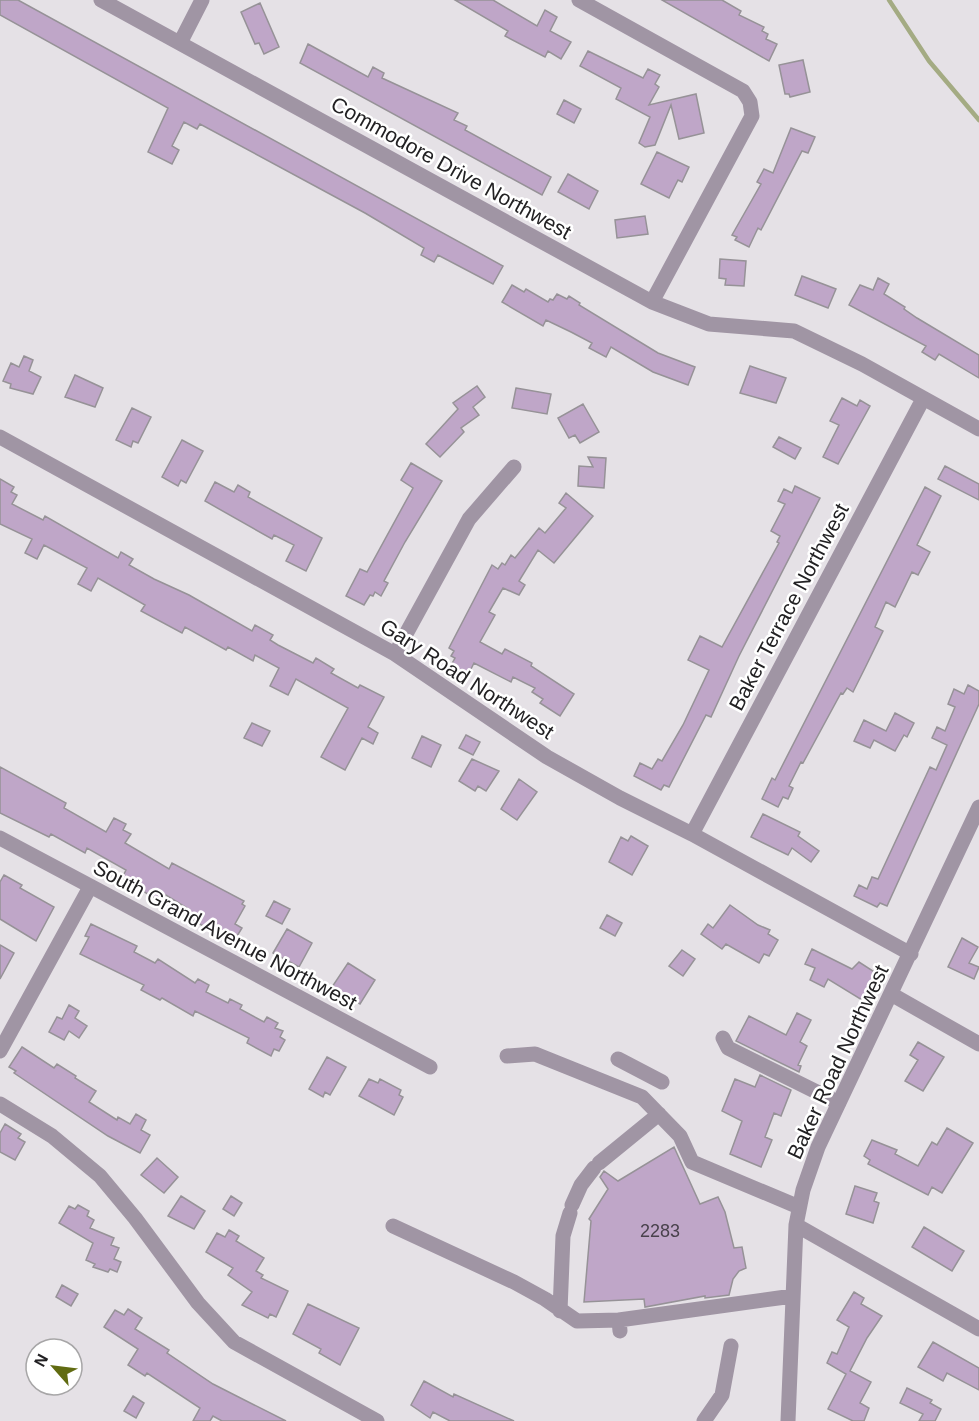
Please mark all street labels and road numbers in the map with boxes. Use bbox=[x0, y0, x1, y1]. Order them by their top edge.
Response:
street label: Commodore Drive Northwest bbox=[327, 92, 575, 243]
street label: Baker Terrace Northwest bbox=[724, 499, 853, 714]
street label: Gary Road Northwest bbox=[376, 614, 558, 743]
street label: South Grand Avenue Northwest bbox=[90, 855, 361, 1014]
street label: Baker Road Northwest bbox=[782, 961, 893, 1162]

